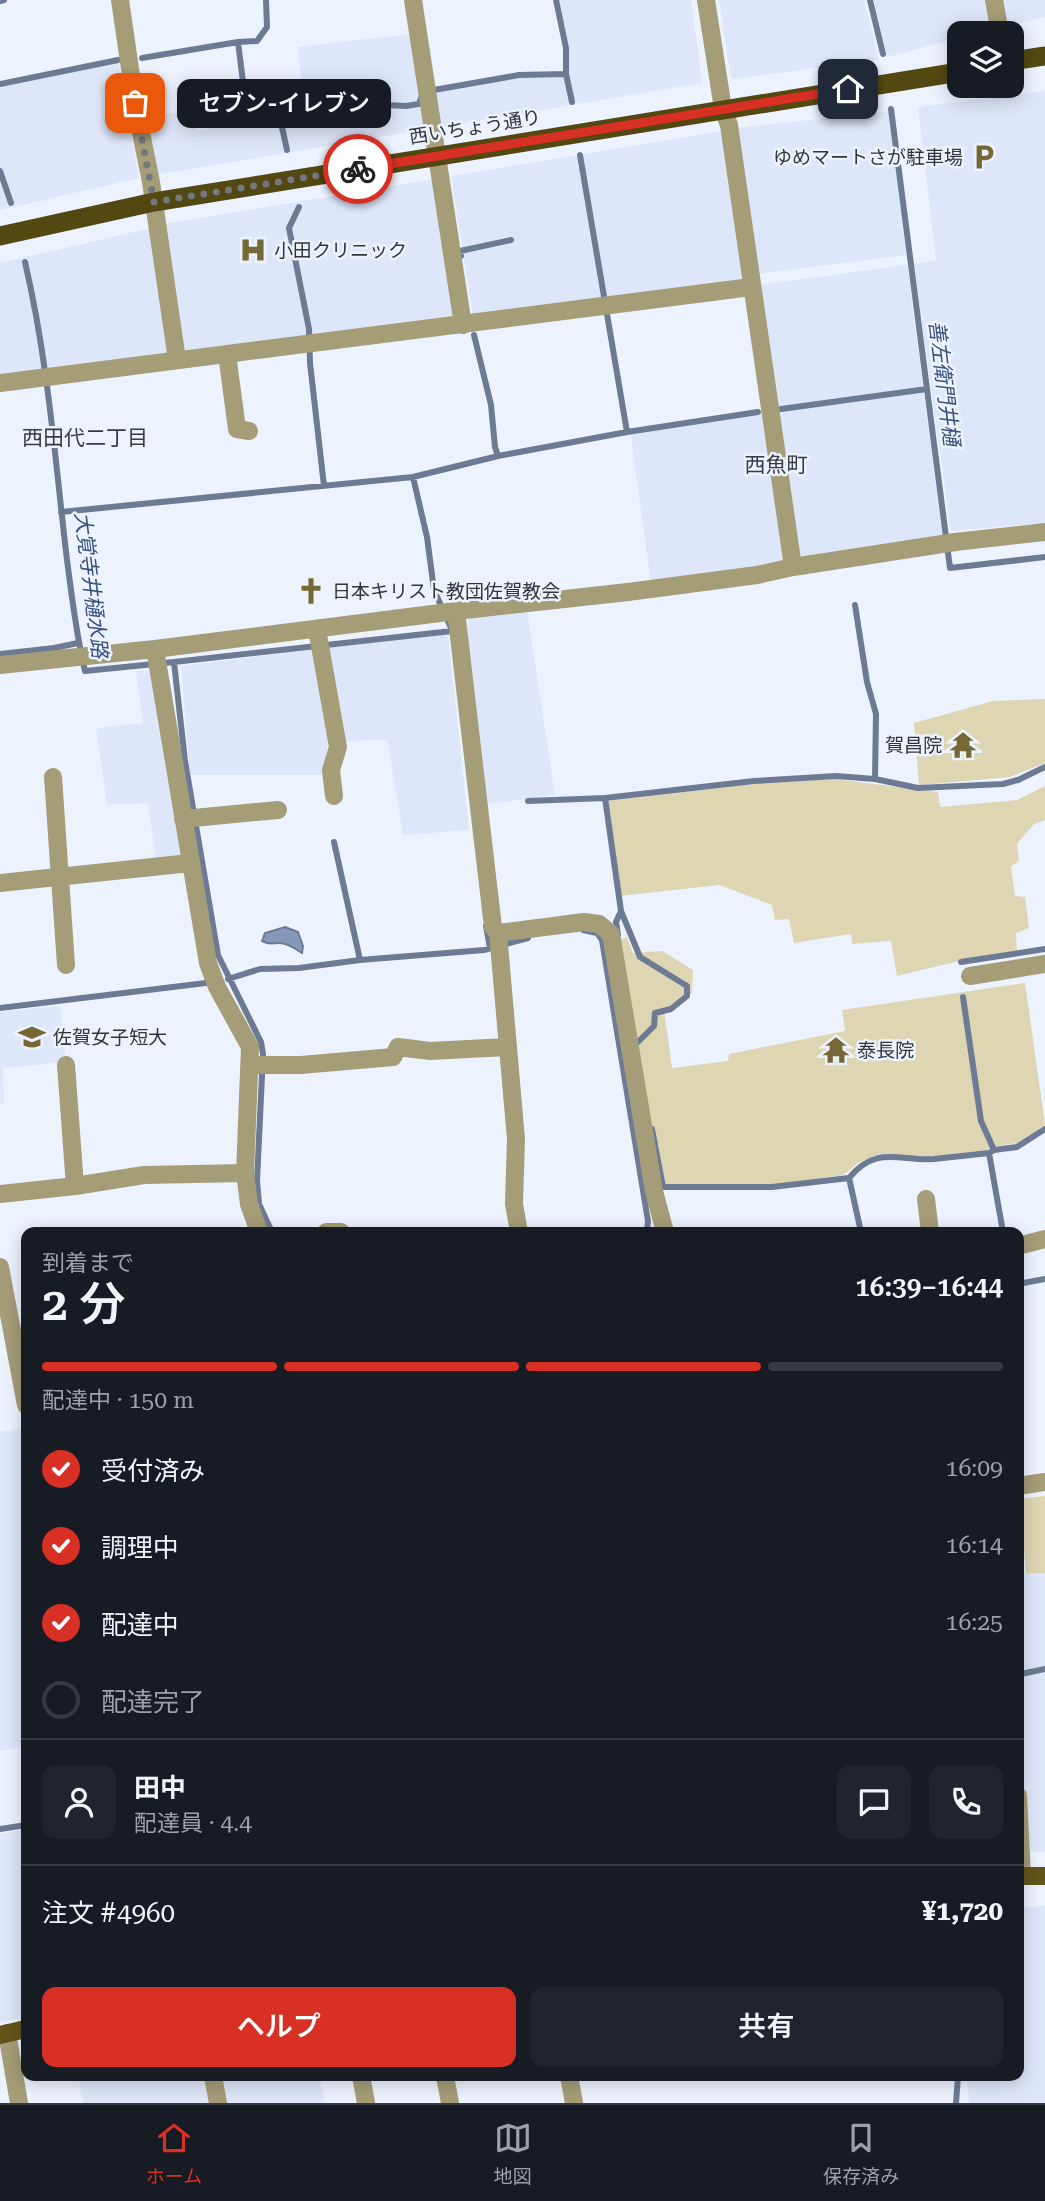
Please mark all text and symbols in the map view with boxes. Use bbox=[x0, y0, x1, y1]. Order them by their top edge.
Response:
map controls bbox=[947, 21, 1024, 98]
button: layers bbox=[947, 21, 1024, 98]
pin bbox=[818, 59, 878, 119]
icon: home bbox=[829, 70, 867, 108]
pin bbox=[105, 73, 165, 133]
callout: セブン-イレブン bbox=[177, 78, 390, 128]
icon: bag bbox=[116, 84, 154, 122]
text: セブン-イレブン bbox=[198, 90, 370, 117]
street label: 西いちょう通り bbox=[408, 105, 542, 149]
courier bbox=[323, 134, 393, 204]
parking icon: ゆめマートさが駐車場 bbox=[969, 142, 999, 172]
place label: ゆめマートさが駐車場 bbox=[773, 146, 963, 169]
icon: bike bbox=[339, 150, 377, 188]
hospital icon: 小田クリニック bbox=[238, 235, 268, 265]
place label: 小田クリニック bbox=[274, 239, 407, 262]
water label: 善左衛門井樋 bbox=[924, 319, 964, 450]
district label: 西田代二丁目 bbox=[22, 426, 148, 450]
district label: 西魚町 bbox=[745, 453, 808, 477]
water label: 大覚寺井樋水路 bbox=[70, 511, 112, 661]
church icon: 日本キリスト教団佐賀教会 bbox=[296, 576, 326, 606]
place label: 日本キリスト教団佐賀教会 bbox=[332, 580, 560, 603]
temple icon: 賀昌院 bbox=[948, 730, 978, 760]
place label: 賀昌院 bbox=[885, 734, 942, 757]
school or university icon: 佐賀女子短大 bbox=[17, 1022, 47, 1052]
place label: 佐賀女子短大 bbox=[53, 1026, 167, 1049]
temple icon: 泰長院 bbox=[821, 1035, 851, 1065]
place label: 泰長院 bbox=[857, 1039, 914, 1062]
text: 到着まで bbox=[42, 1250, 134, 1277]
text: 16:39–16:44 bbox=[855, 1272, 1003, 1302]
text: 2 分 bbox=[42, 1277, 125, 1331]
text: 配達中 · 150 m bbox=[42, 1387, 194, 1414]
icon: check bbox=[42, 1450, 80, 1488]
text: 16:09 bbox=[946, 1455, 1003, 1482]
text: 受付済み bbox=[101, 1456, 205, 1486]
icon: check bbox=[42, 1527, 80, 1565]
text: 16:14 bbox=[946, 1532, 1003, 1559]
text: 調理中 bbox=[101, 1533, 179, 1563]
icon: check bbox=[42, 1604, 80, 1642]
text: 16:25 bbox=[946, 1609, 1003, 1636]
text: 配達中 bbox=[101, 1610, 179, 1640]
text: 配達完了 bbox=[101, 1687, 205, 1717]
button: person bbox=[42, 1765, 116, 1839]
button: chat bbox=[837, 1765, 911, 1839]
button: phone bbox=[929, 1765, 1003, 1839]
text: 田中 bbox=[134, 1773, 186, 1803]
text: 配達員 · 4.4 bbox=[134, 1810, 252, 1837]
text: ¥1,720 bbox=[922, 1896, 1003, 1926]
text: 注文 #4960 bbox=[42, 1898, 175, 1928]
button: ヘルプ bbox=[42, 1987, 516, 2067]
button: 共有 bbox=[530, 1987, 1003, 2067]
tab: ホーム bbox=[146, 2119, 202, 2188]
tab: 地図 bbox=[494, 2119, 532, 2188]
tab: 保存済み bbox=[823, 2119, 899, 2188]

